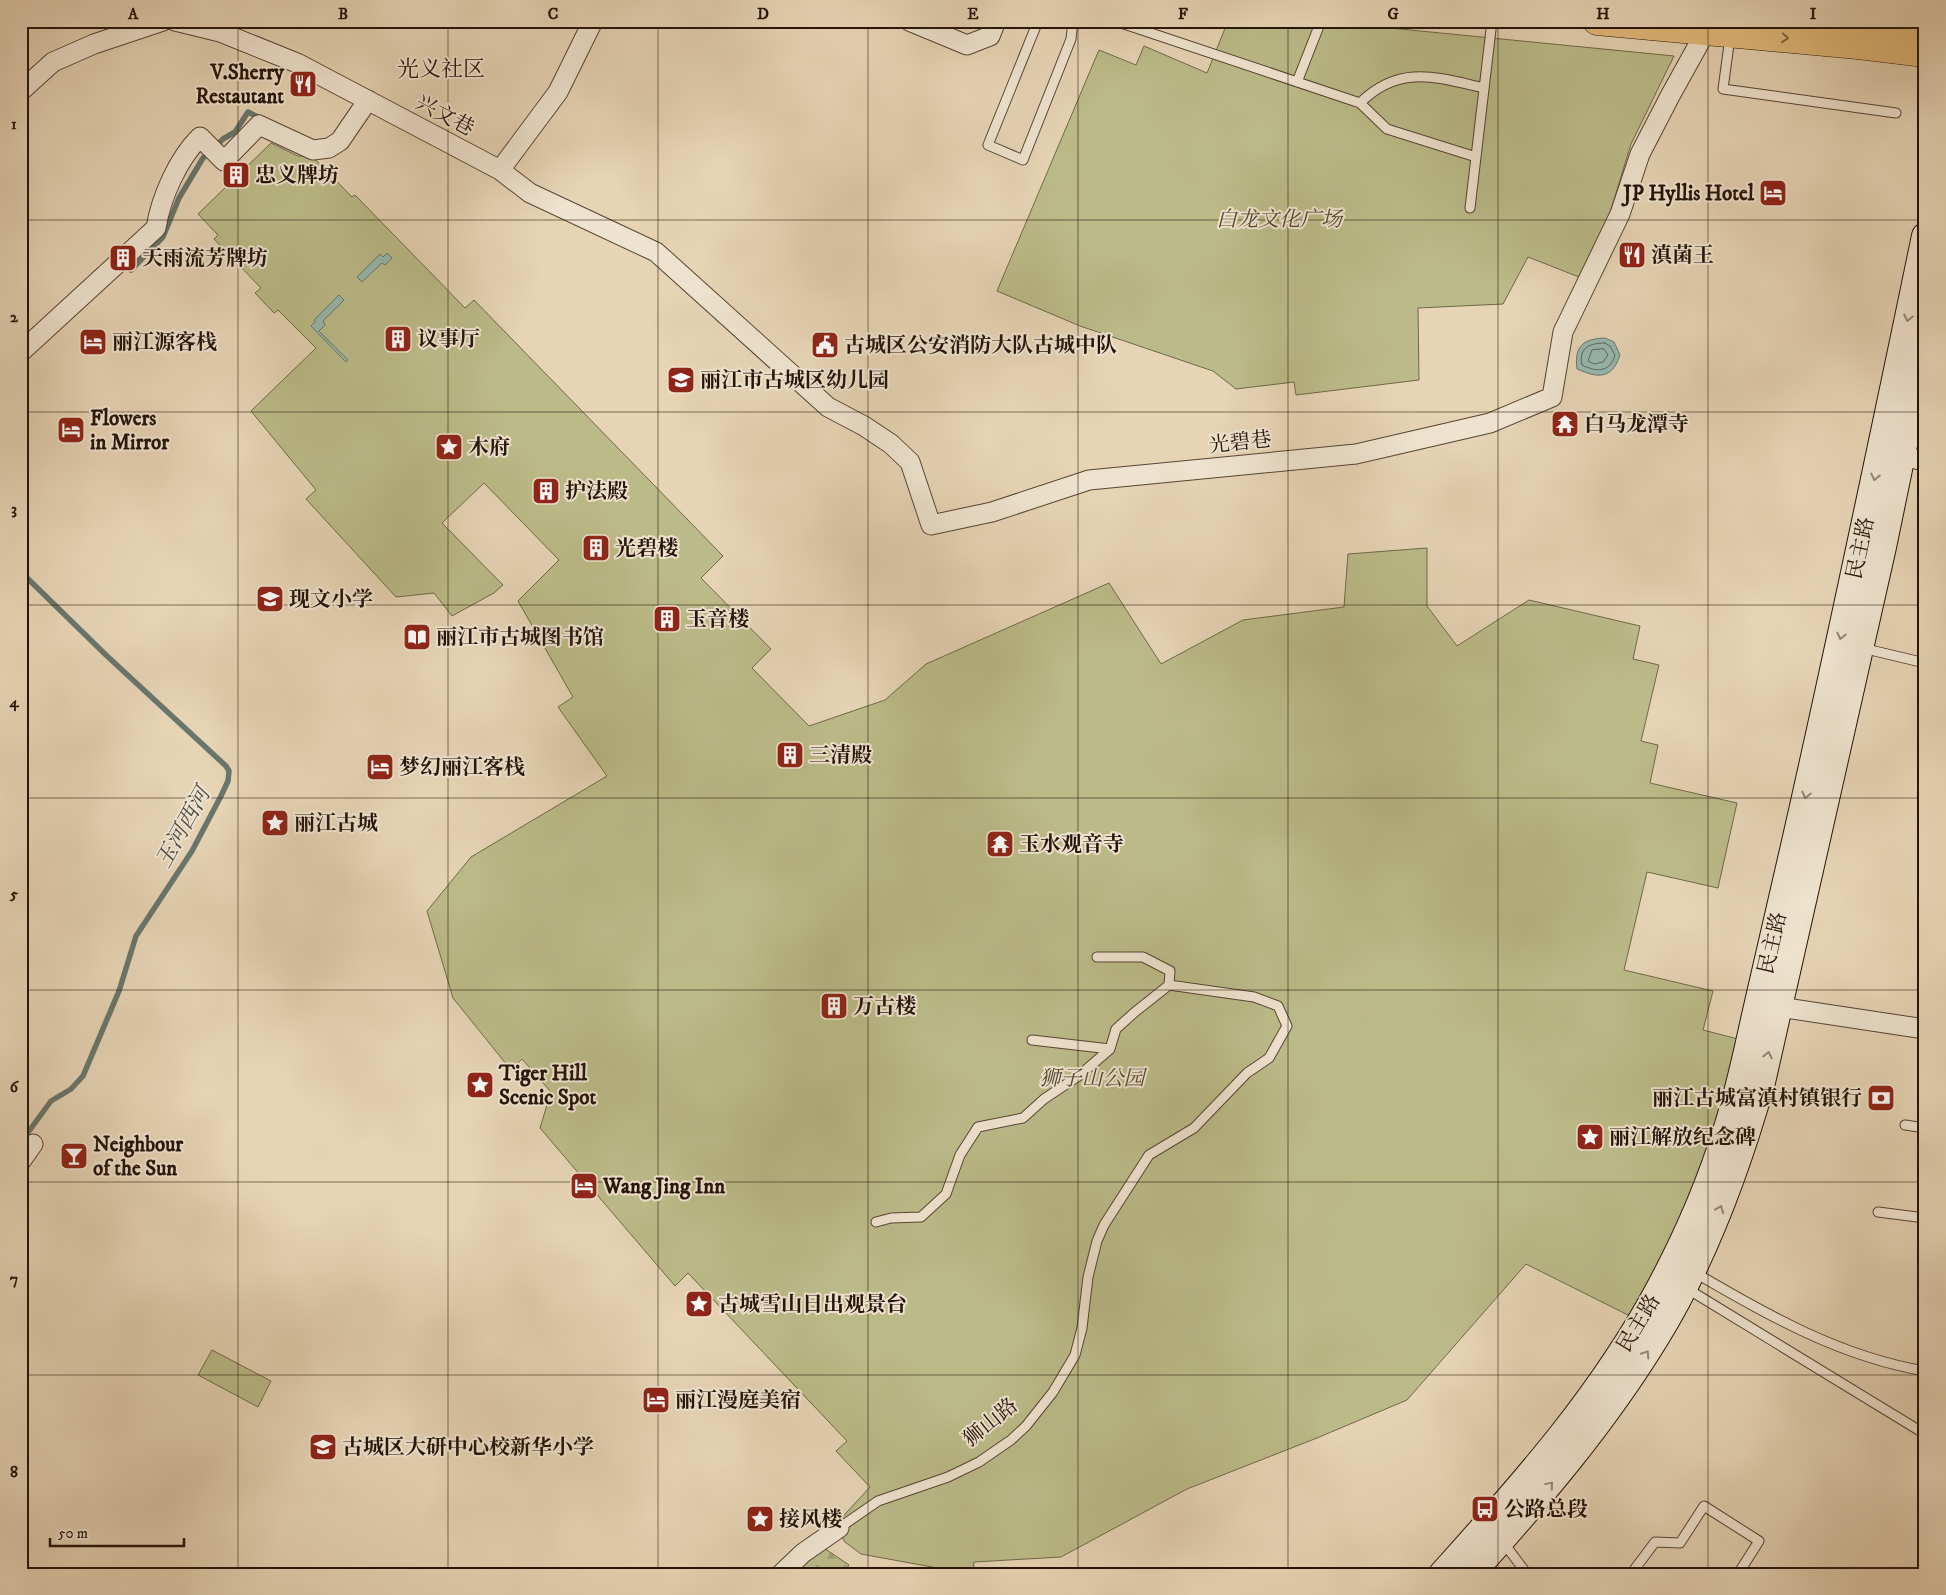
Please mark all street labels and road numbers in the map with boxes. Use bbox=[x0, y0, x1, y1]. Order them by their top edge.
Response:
street label: 兴文巷 bbox=[411, 90, 478, 142]
street label: 光碧巷 bbox=[1207, 427, 1273, 459]
street label: 民主路 bbox=[1842, 515, 1880, 582]
street label: 民主路 bbox=[1753, 910, 1793, 977]
street label: 民主路 bbox=[1611, 1290, 1666, 1357]
street label: 狮山路 bbox=[958, 1393, 1023, 1453]

